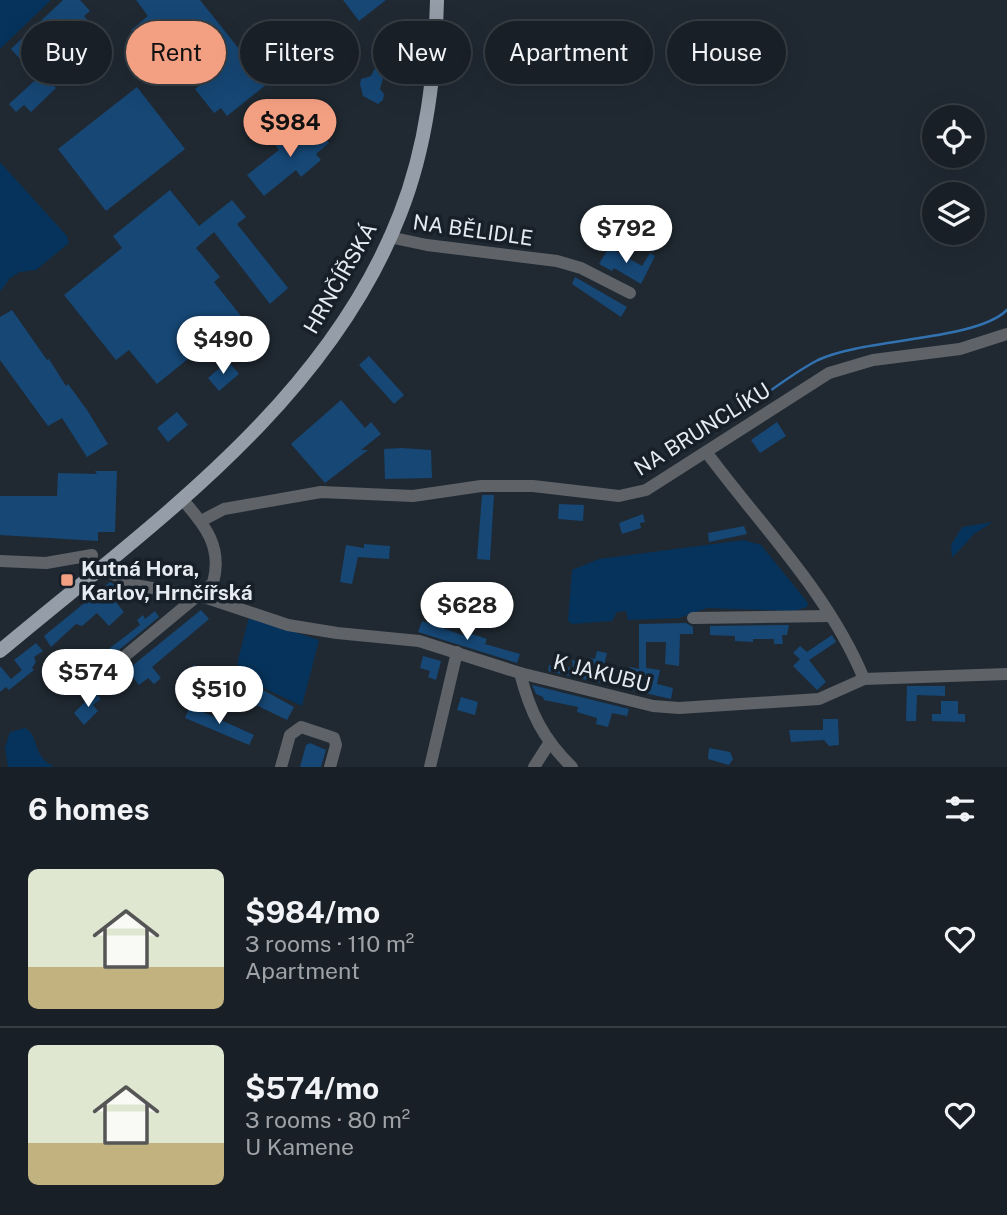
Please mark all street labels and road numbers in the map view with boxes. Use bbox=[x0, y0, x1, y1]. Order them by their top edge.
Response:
street label: NA BĚLIDLE bbox=[411, 209, 535, 251]
street label: HRNČÍŘSKÁ bbox=[298, 218, 382, 338]
street label: NA BRUNCLÍKU bbox=[629, 377, 775, 481]
street label: K JAKUBU bbox=[551, 649, 653, 697]

